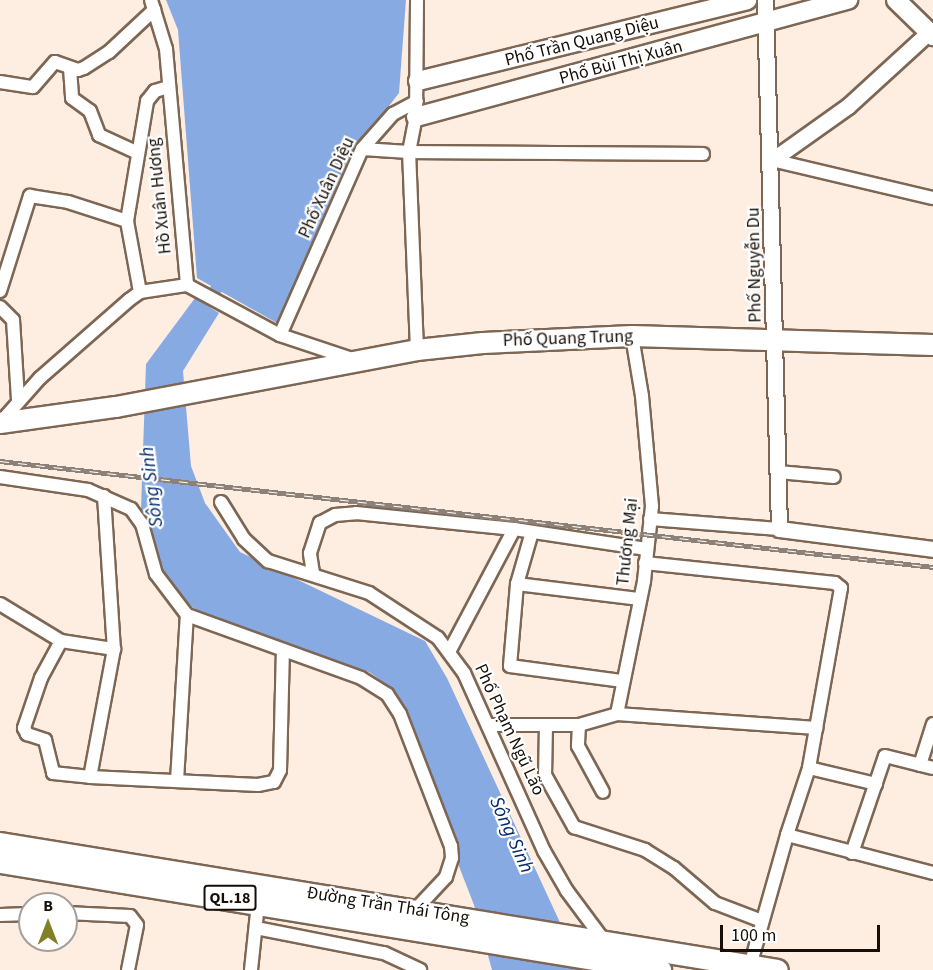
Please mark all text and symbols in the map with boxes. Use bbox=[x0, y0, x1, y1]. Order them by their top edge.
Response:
street label: Phố Trần Quang Diệu bbox=[503, 12, 661, 72]
street label: Phố Bùi Thị Xuân bbox=[557, 36, 685, 90]
street label: Phố Xuân Diệu bbox=[294, 134, 360, 242]
street label: Hồ Xuân Hương bbox=[143, 137, 177, 255]
street label: Phố Nguyễn Du bbox=[743, 207, 767, 323]
street label: Phố Quang Trung bbox=[502, 326, 634, 352]
water label: Sông Sinh bbox=[135, 445, 169, 529]
street label: Thương Mại bbox=[613, 497, 643, 587]
street label: Phố Phạm Ngũ Lão bbox=[469, 661, 549, 799]
water label: Sông Sinh bbox=[483, 793, 539, 877]
street label: Đường Trần Thái Tông bbox=[305, 882, 471, 930]
road number: QL.18 bbox=[203, 885, 257, 911]
north arrow bbox=[18, 892, 78, 952]
text: B bbox=[43, 895, 53, 917]
scale bar bbox=[723, 913, 884, 951]
text: 100 m bbox=[731, 923, 776, 948]

